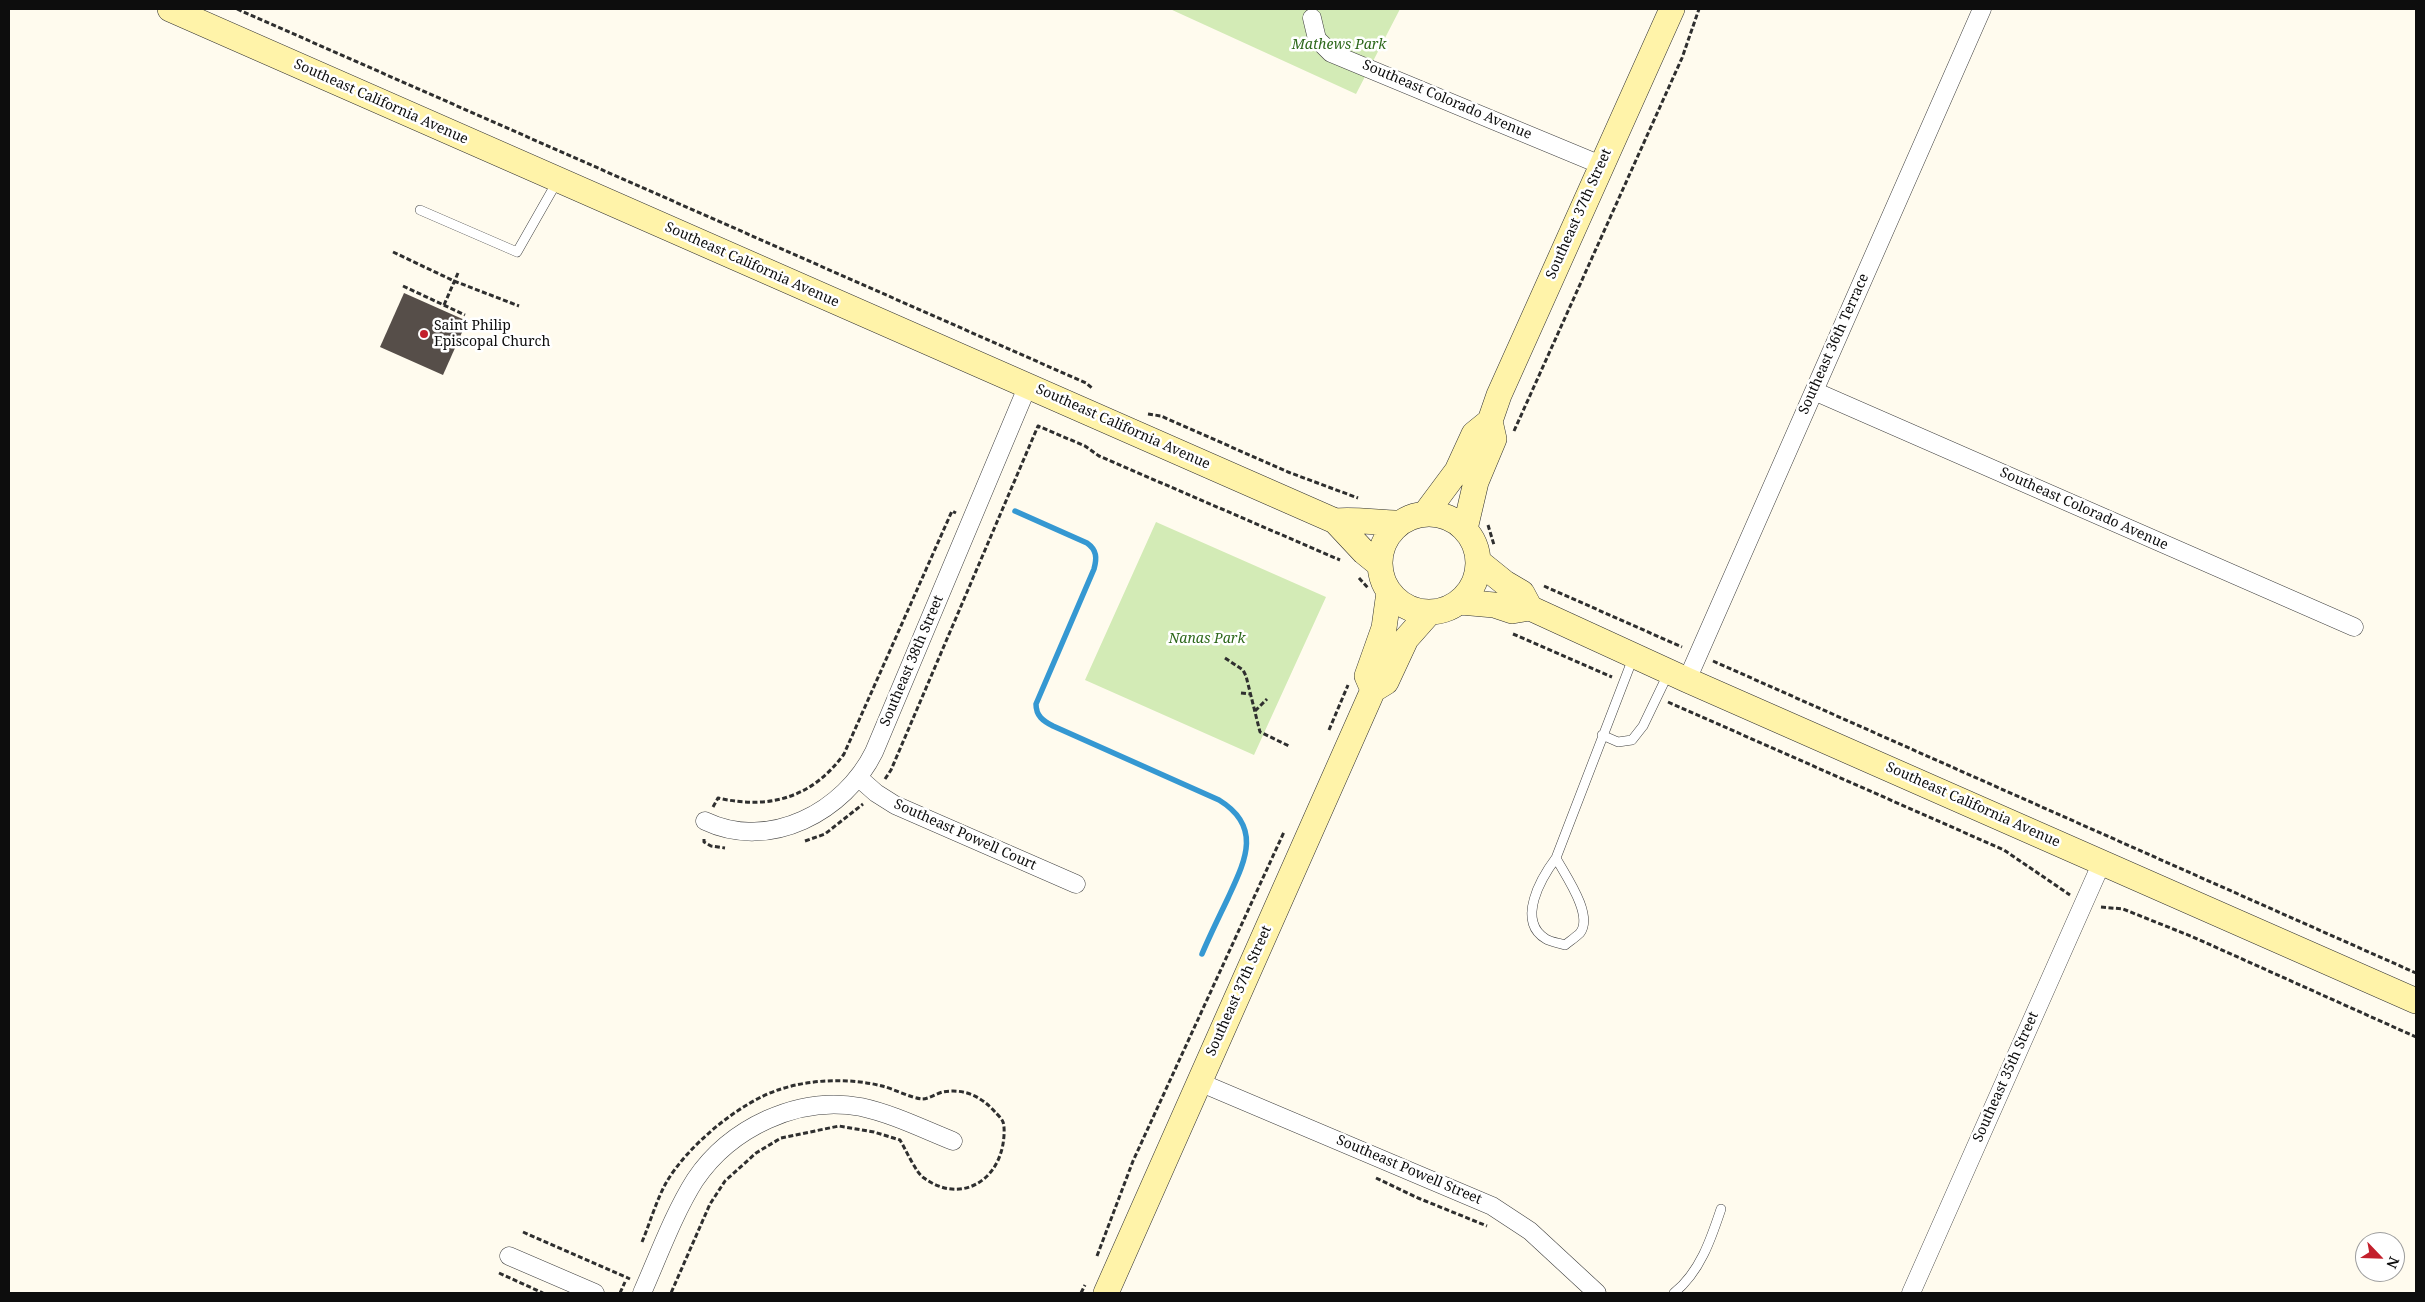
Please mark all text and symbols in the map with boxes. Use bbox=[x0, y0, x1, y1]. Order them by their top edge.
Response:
park label: Mathews Park bbox=[1292, 37, 1386, 53]
street label: Southeast California Avenue bbox=[291, 56, 471, 148]
street label: Southeast Colorado Avenue bbox=[1360, 57, 1534, 143]
street label: Southeast 37th Street bbox=[1543, 146, 1615, 282]
street label: Southeast California Avenue bbox=[662, 219, 842, 311]
street label: Southeast 36th Terrace bbox=[1795, 271, 1873, 417]
place label: Saint Philip Episcopal Church bbox=[434, 318, 550, 351]
marker: Saint Philip Episcopal Church bbox=[418, 328, 430, 340]
street label: Southeast California Avenue bbox=[1033, 381, 1213, 473]
street label: Southeast Colorado Avenue bbox=[1997, 464, 2171, 554]
street label: Southeast 38th Street bbox=[877, 593, 947, 729]
park label: Nanas Park bbox=[1169, 631, 1245, 647]
street label: Southeast California Avenue bbox=[1883, 759, 2063, 851]
street label: Southeast Powell Court bbox=[891, 796, 1039, 874]
street label: Southeast 37th Street bbox=[1203, 923, 1275, 1059]
street label: Southeast 35th Street bbox=[1970, 1009, 2042, 1145]
street label: Southeast Powell Street bbox=[1334, 1132, 1484, 1208]
north arrow bbox=[2355, 1232, 2405, 1282]
text: N bbox=[2382, 1254, 2404, 1272]

